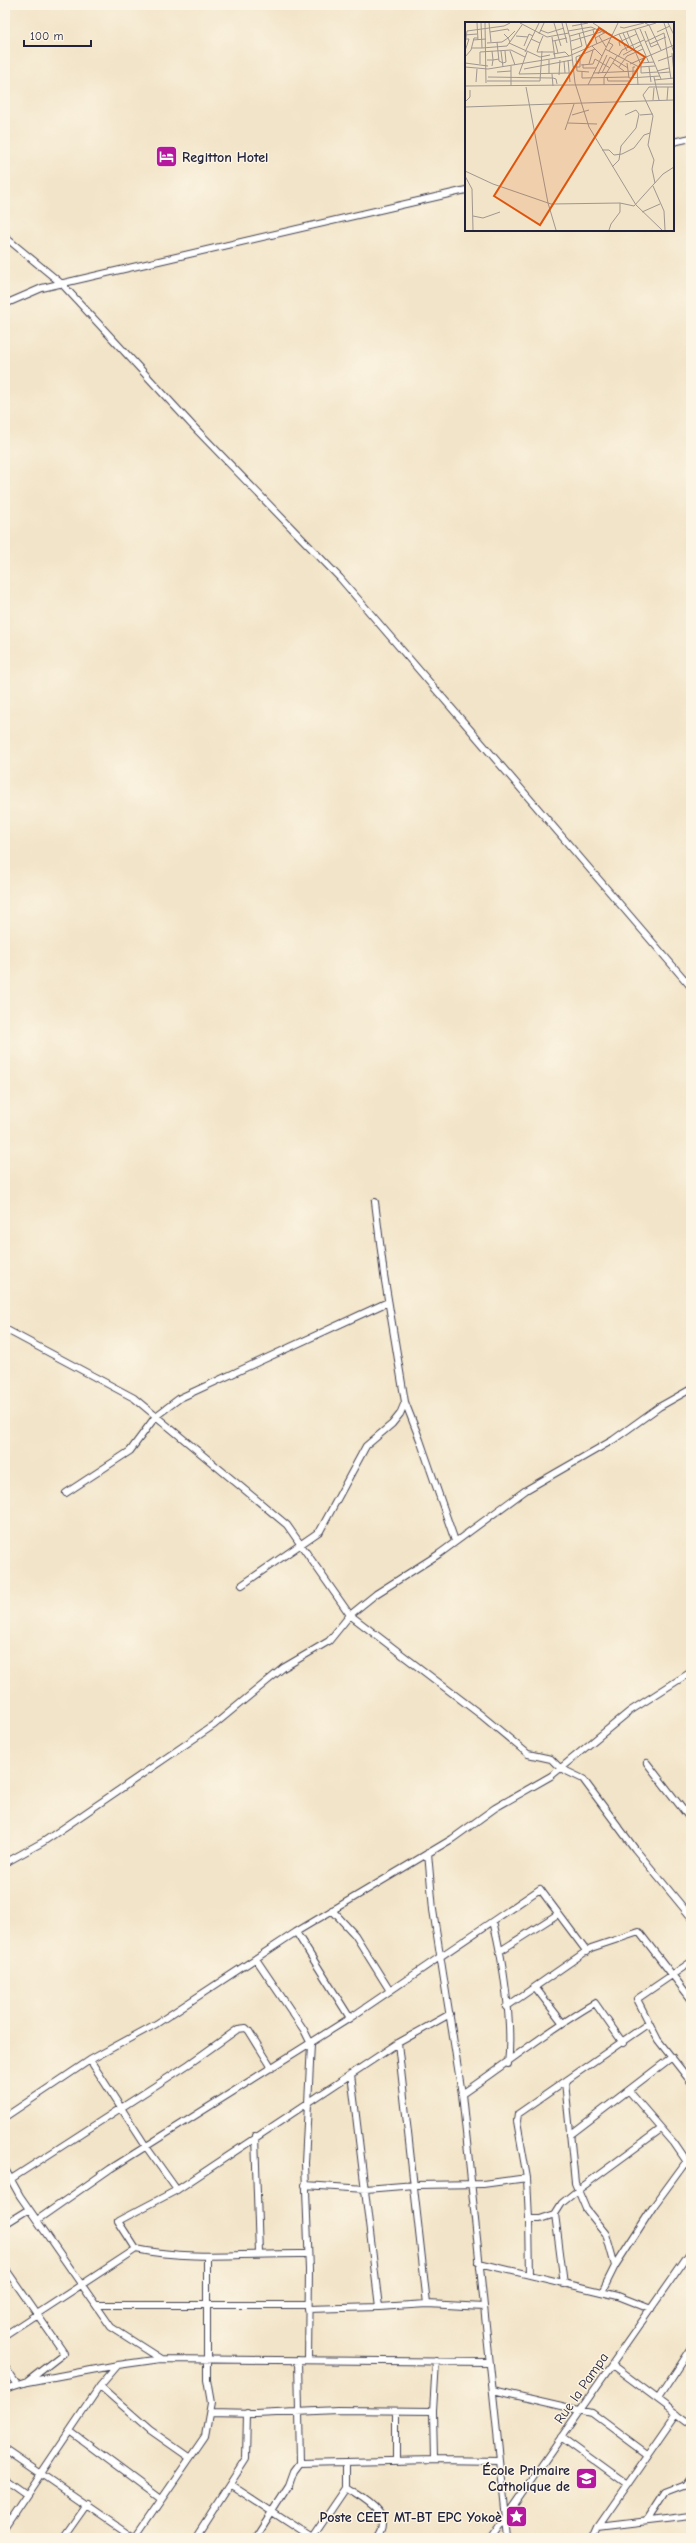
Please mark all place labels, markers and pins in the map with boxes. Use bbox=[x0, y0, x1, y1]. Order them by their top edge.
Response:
hotel icon: Regitton Hotel bbox=[154, 144, 180, 170]
place label: Regitton Hotel bbox=[182, 149, 268, 166]
place label: École Primaire Catholique de bbox=[482, 2462, 570, 2495]
school or university icon: École Primaire Catholique de bbox=[573, 2465, 599, 2491]
place icon: Poste CEET MT-BT EPC Yokoè bbox=[504, 2504, 530, 2530]
place label: Poste CEET MT-BT EPC Yokoè bbox=[320, 2509, 502, 2526]

